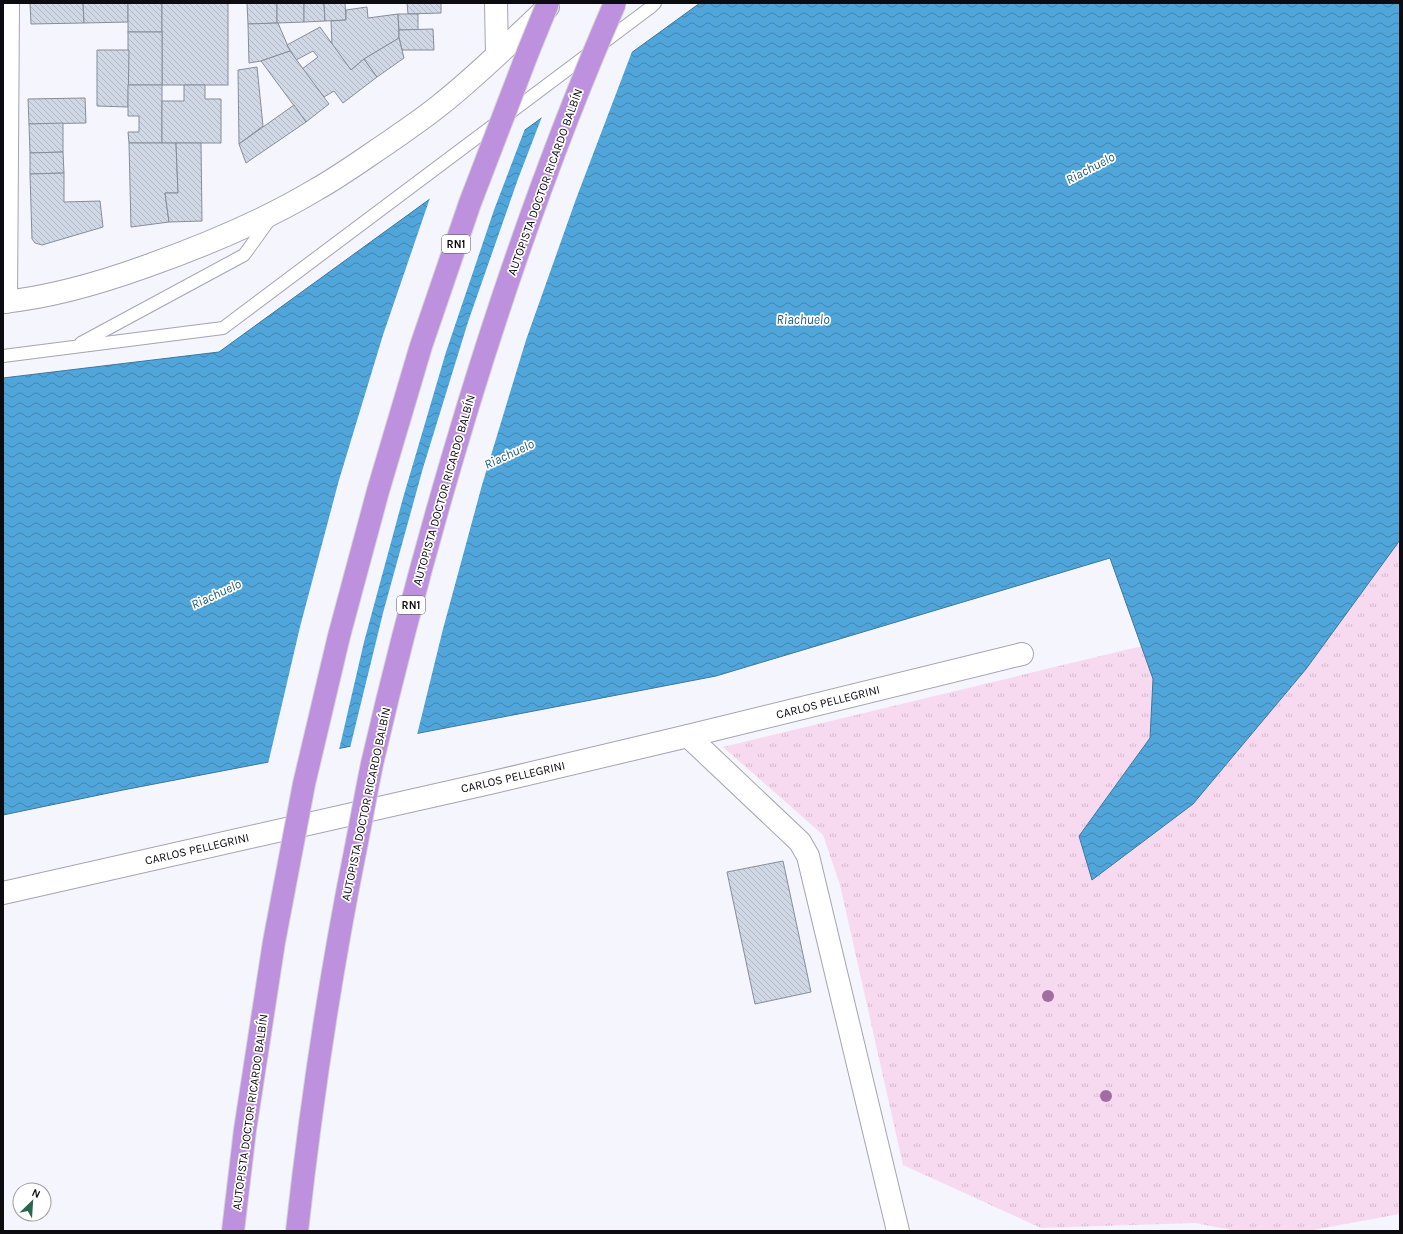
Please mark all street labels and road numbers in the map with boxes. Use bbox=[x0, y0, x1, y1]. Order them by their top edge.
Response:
street label: AUTOPISTA DOCTOR RICARDO BALBÍN bbox=[504, 86, 585, 277]
road number: RN1 bbox=[442, 235, 470, 253]
street label: AUTOPISTA DOCTOR RICARDO BALBÍN bbox=[409, 393, 478, 587]
road number: RN1 bbox=[397, 596, 425, 614]
street label: CARLOS PELLEGRINI bbox=[775, 682, 881, 722]
street label: AUTOPISTA DOCTOR RICARDO BALBÍN bbox=[338, 706, 393, 902]
street label: CARLOS PELLEGRINI bbox=[460, 758, 566, 796]
street label: CARLOS PELLEGRINI bbox=[144, 830, 250, 868]
street label: AUTOPISTA DOCTOR RICARDO BALBÍN bbox=[228, 1013, 271, 1211]

